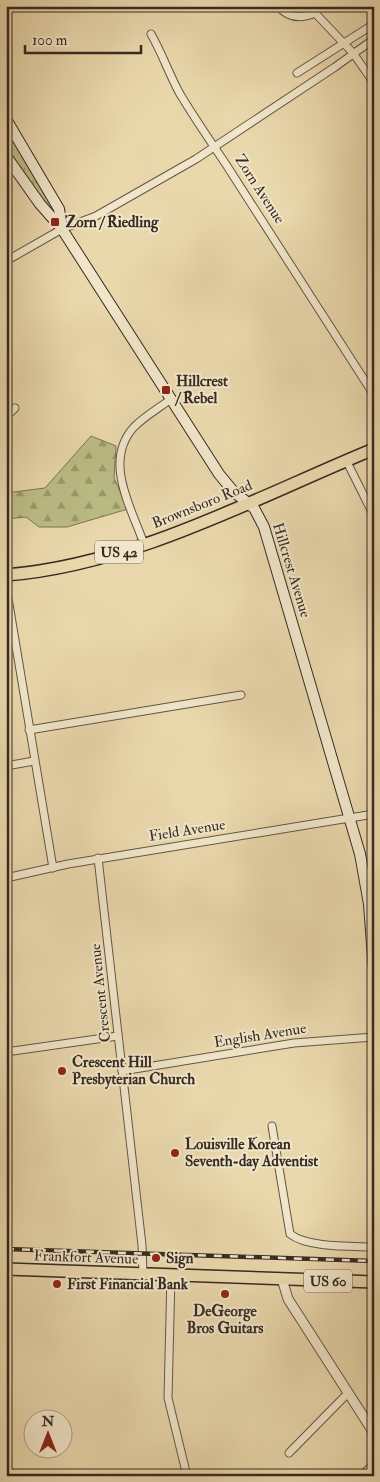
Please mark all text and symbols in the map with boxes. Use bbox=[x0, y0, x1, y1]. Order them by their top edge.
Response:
scale bar bbox=[25, 22, 141, 54]
text: 100 m bbox=[32, 31, 68, 50]
street label: Zorn Avenue bbox=[230, 151, 289, 227]
place label: Zorn / Riedling bbox=[65, 213, 159, 233]
marker: Zorn / Riedling bbox=[49, 216, 61, 228]
place label: Hillcrest / Rebel bbox=[174, 372, 228, 408]
marker: Hillcrest / Rebel bbox=[160, 384, 172, 396]
street label: Brownsboro Road bbox=[149, 475, 256, 533]
street label: Hillcrest Avenue bbox=[268, 520, 315, 620]
road number: US 42 bbox=[95, 540, 143, 564]
street label: Field Avenue bbox=[147, 815, 227, 846]
street label: Crescent Avenue bbox=[86, 943, 115, 1043]
street label: English Avenue bbox=[213, 1019, 308, 1052]
place label: Crescent Hill Presbyterian Church bbox=[72, 1053, 195, 1090]
marker: Crescent Hill Presbyterian Church bbox=[56, 1065, 68, 1077]
place label: Louisville Korean Seventh-day Adventist bbox=[185, 1135, 318, 1172]
marker: Louisville Korean Seventh-day Adventist bbox=[169, 1147, 181, 1159]
street label: Frankfort Avenue bbox=[33, 1246, 139, 1269]
place label: Sign bbox=[166, 1249, 194, 1269]
marker: Sign bbox=[150, 1252, 162, 1264]
road number: US 60 bbox=[304, 1270, 352, 1292]
place label: First Financial Bank bbox=[67, 1275, 189, 1294]
marker: First Financial Bank bbox=[51, 1278, 63, 1290]
marker: DeGeorge Bros Guitars bbox=[219, 1288, 231, 1300]
place label: DeGeorge Bros Guitars bbox=[187, 1302, 263, 1338]
north arrow bbox=[22, 1410, 72, 1460]
text: N bbox=[41, 1413, 55, 1430]

